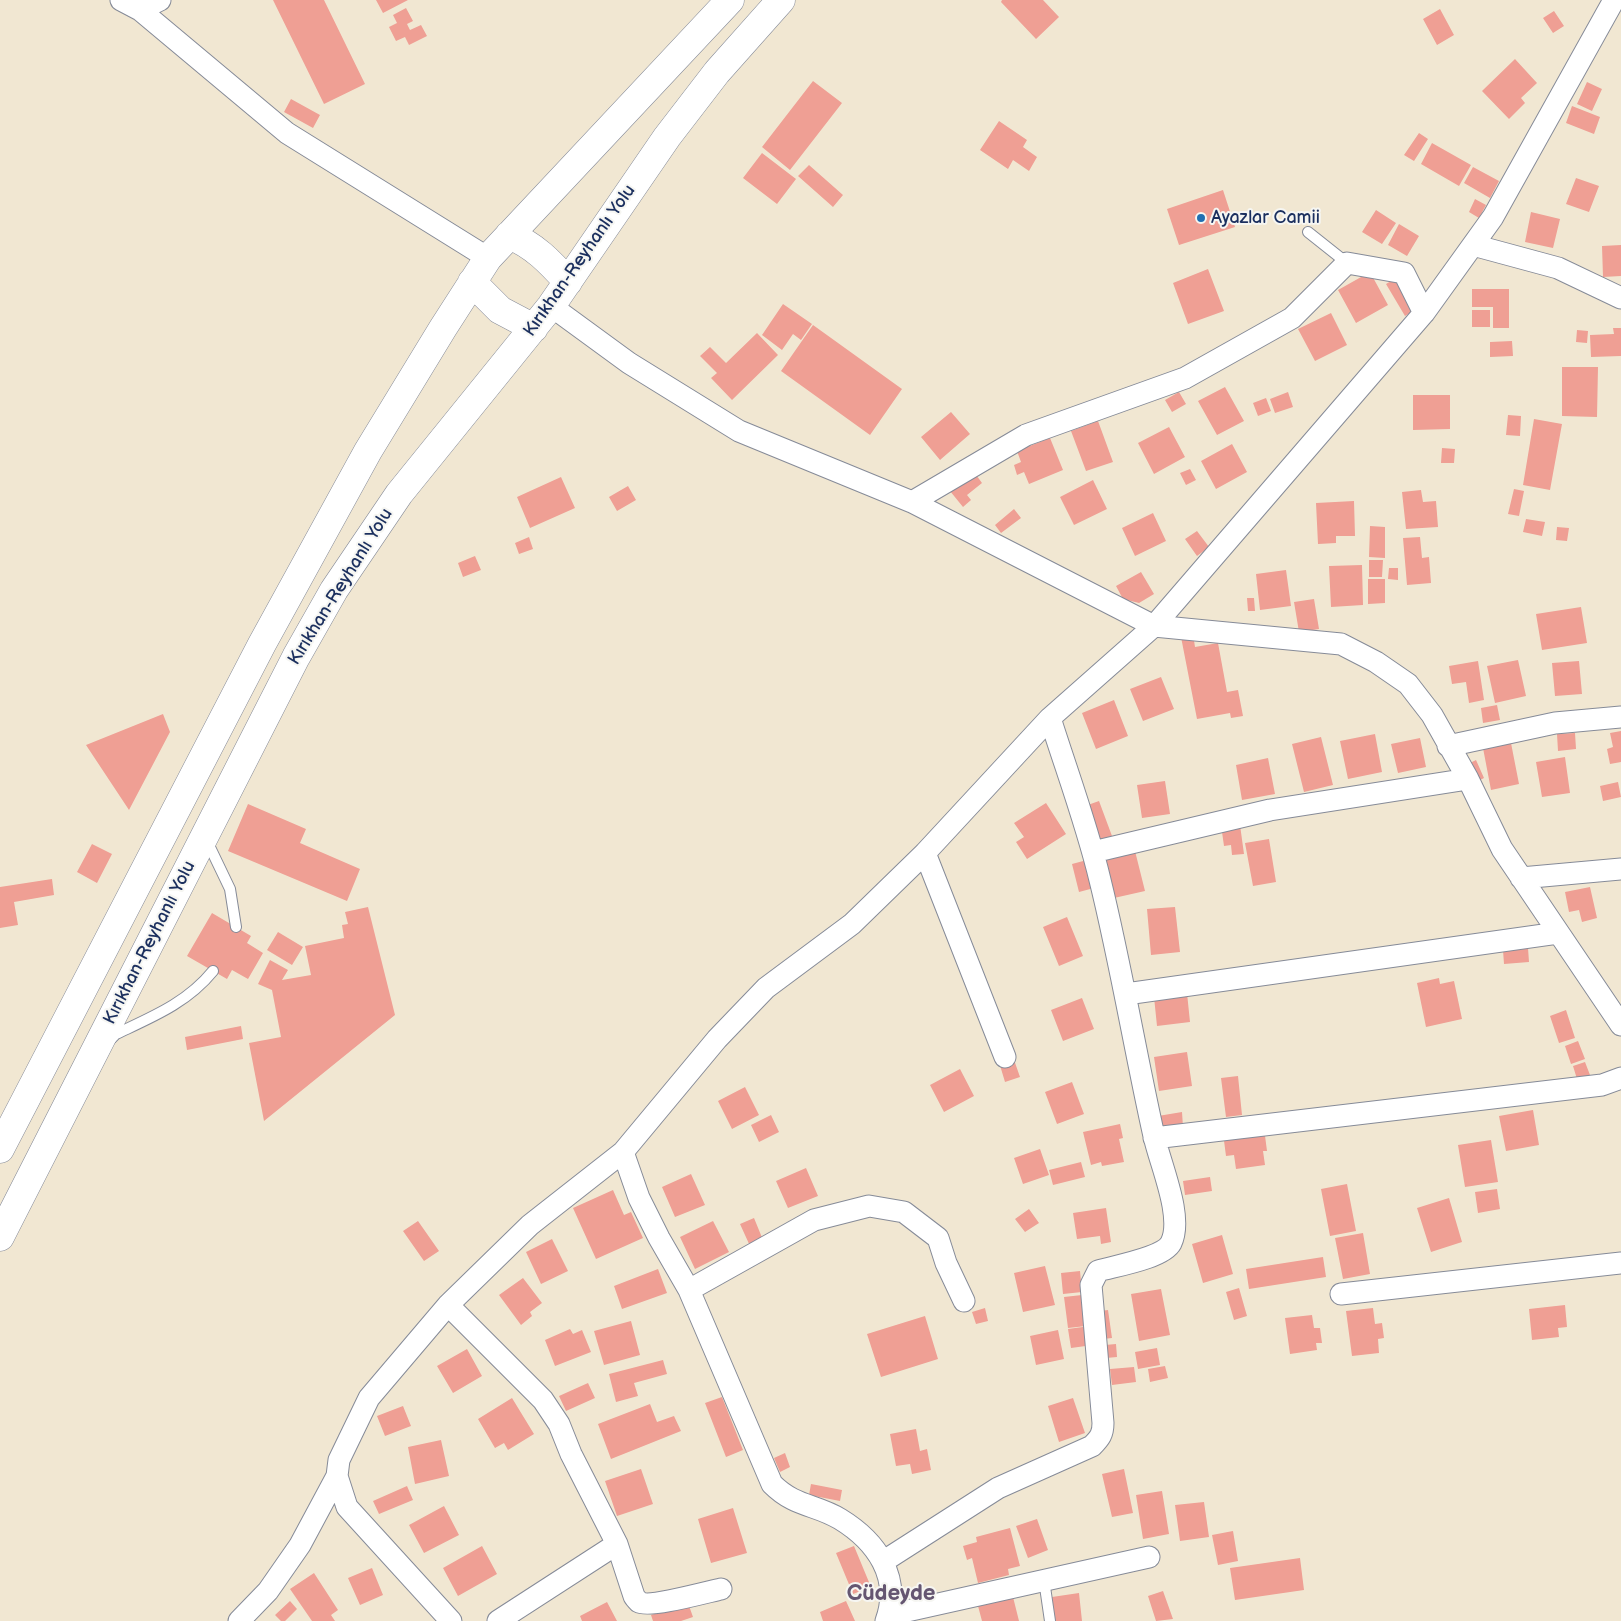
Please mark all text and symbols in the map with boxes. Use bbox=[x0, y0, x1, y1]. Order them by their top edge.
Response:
street label: Kırıkhan-Reyhanlı Yolu bbox=[519, 181, 641, 341]
place label: Ayazlar Camii bbox=[1211, 207, 1320, 229]
marker: Ayazlar Camii bbox=[1195, 212, 1207, 224]
street label: Kırıkhan-Reyhanlı Yolu bbox=[284, 505, 398, 669]
street label: Kırıkhan-Reyhanlı Yolu bbox=[99, 858, 201, 1028]
district label: Cüdeyde bbox=[847, 1581, 935, 1607]

